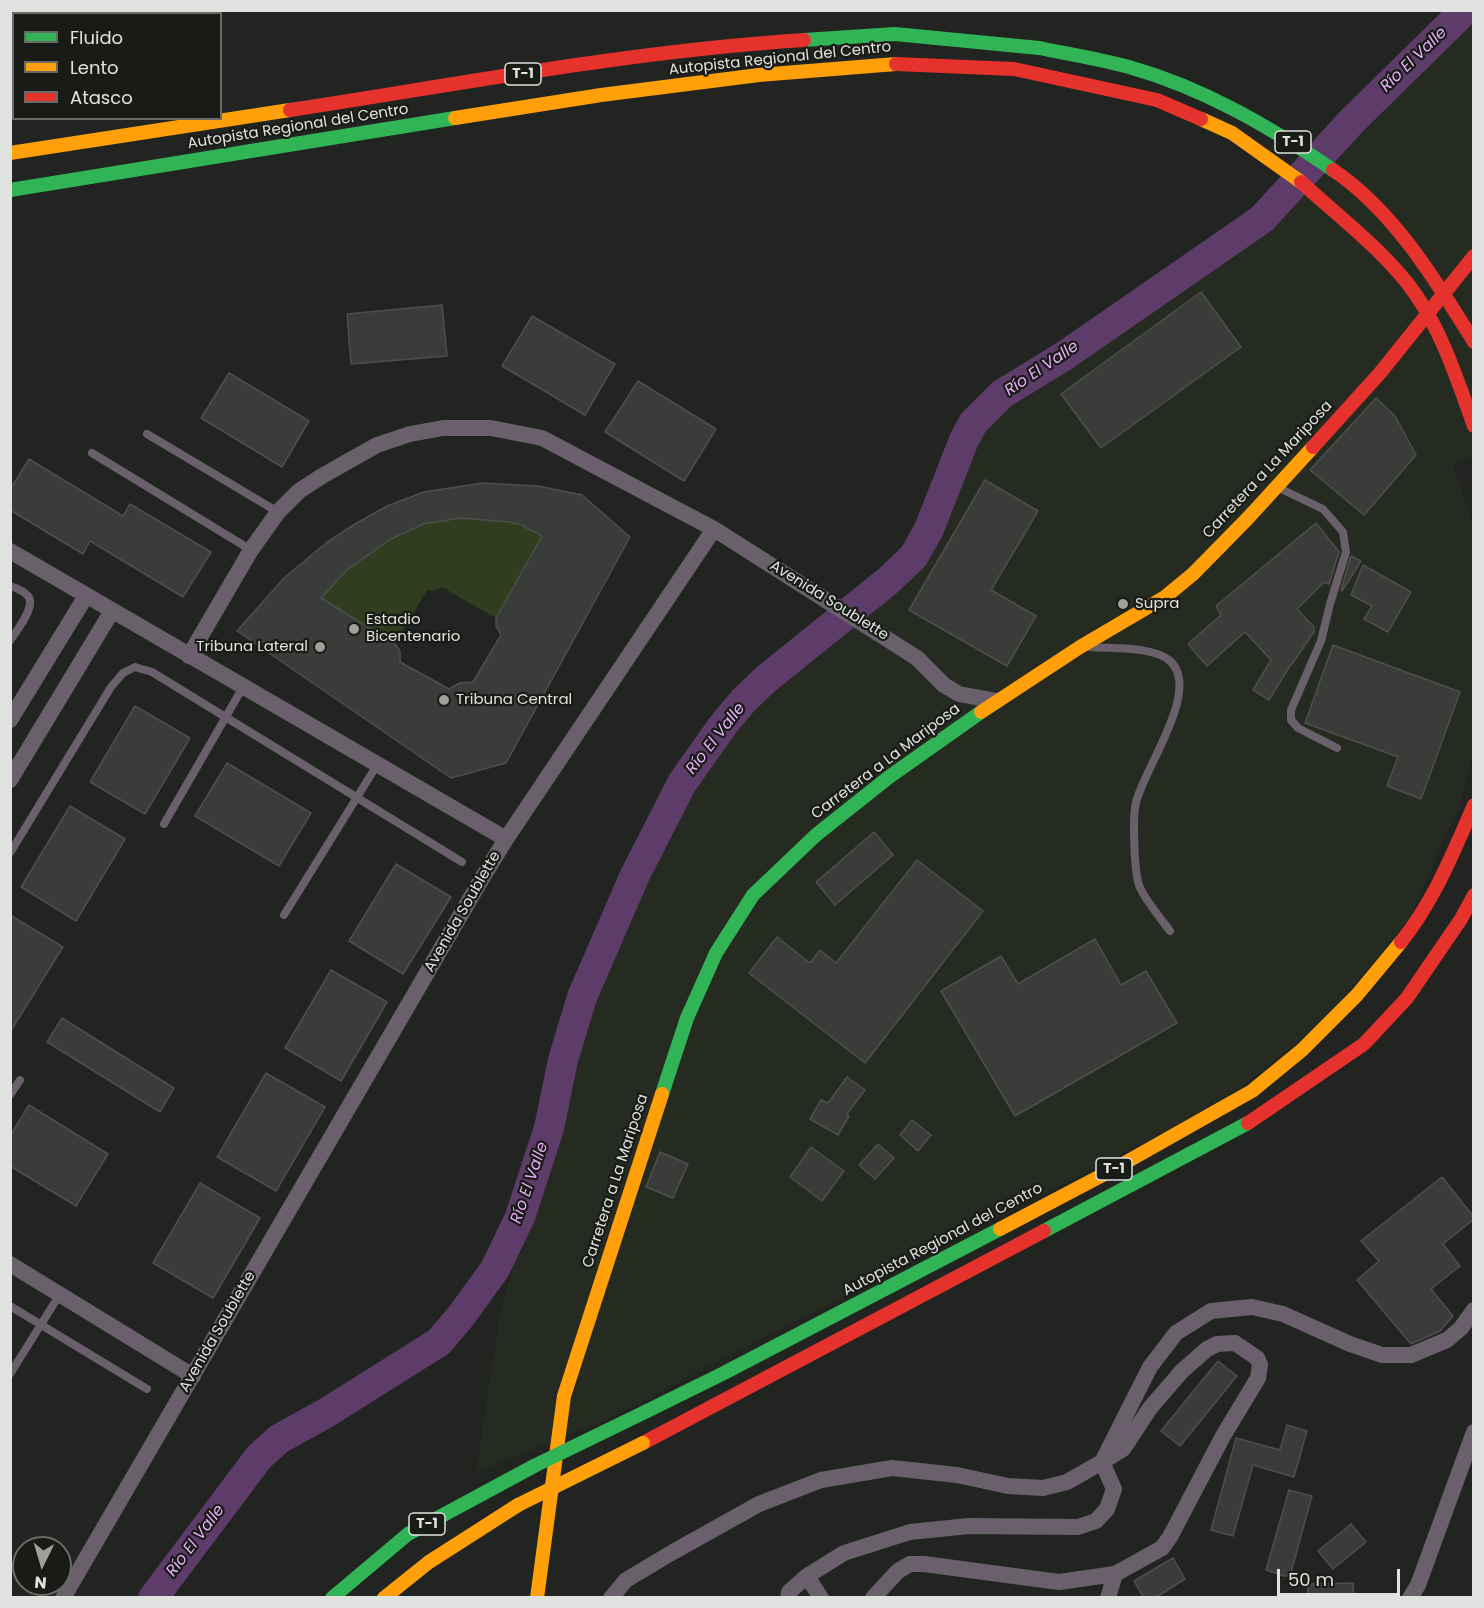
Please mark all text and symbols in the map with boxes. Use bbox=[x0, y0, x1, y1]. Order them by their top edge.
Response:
legend bbox=[12, 12, 222, 120]
water label: Río El Valle bbox=[1377, 24, 1451, 96]
text: Fluido bbox=[70, 25, 123, 50]
street label: Autopista Regional del Centro bbox=[668, 38, 892, 80]
text: Lento bbox=[70, 55, 119, 80]
road number: T-1 bbox=[505, 63, 541, 85]
text: Atasco bbox=[70, 85, 133, 110]
street label: Autopista Regional del Centro bbox=[186, 101, 410, 153]
road number: T-1 bbox=[1275, 131, 1311, 153]
water label: Río El Valle bbox=[1001, 337, 1083, 401]
street label: Carretera a La Mariposa bbox=[1200, 397, 1336, 543]
street label: Avenida Soublette bbox=[766, 557, 892, 645]
place label: Supra bbox=[1135, 595, 1179, 613]
marker: Supra bbox=[1116, 597, 1130, 611]
place label: Estadio Bicentenario bbox=[366, 611, 460, 646]
marker: Estadio Bicentenario bbox=[347, 622, 361, 636]
place label: Tribuna Lateral bbox=[196, 638, 308, 656]
marker: Tribuna Lateral bbox=[313, 640, 327, 654]
place label: Tribuna Central bbox=[456, 691, 572, 709]
marker: Tribuna Central bbox=[437, 693, 451, 707]
water label: Río El Valle bbox=[682, 700, 750, 778]
street label: Carretera a La Mariposa bbox=[808, 700, 964, 824]
street label: Avenida Soublette bbox=[421, 848, 505, 976]
street label: Carretera a La Mariposa bbox=[579, 1092, 653, 1270]
water label: Río El Valle bbox=[507, 1140, 553, 1226]
road number: T-1 bbox=[1096, 1158, 1132, 1180]
street label: Autopista Regional del Centro bbox=[840, 1180, 1046, 1300]
street label: Avenida Soublette bbox=[176, 1268, 260, 1396]
water label: Río El Valle bbox=[163, 1501, 229, 1581]
road number: T-1 bbox=[409, 1513, 445, 1535]
north arrow bbox=[12, 1536, 72, 1596]
scale bar bbox=[1280, 1557, 1403, 1595]
text: 50 m bbox=[1288, 1567, 1334, 1592]
text: N bbox=[34, 1570, 48, 1594]

